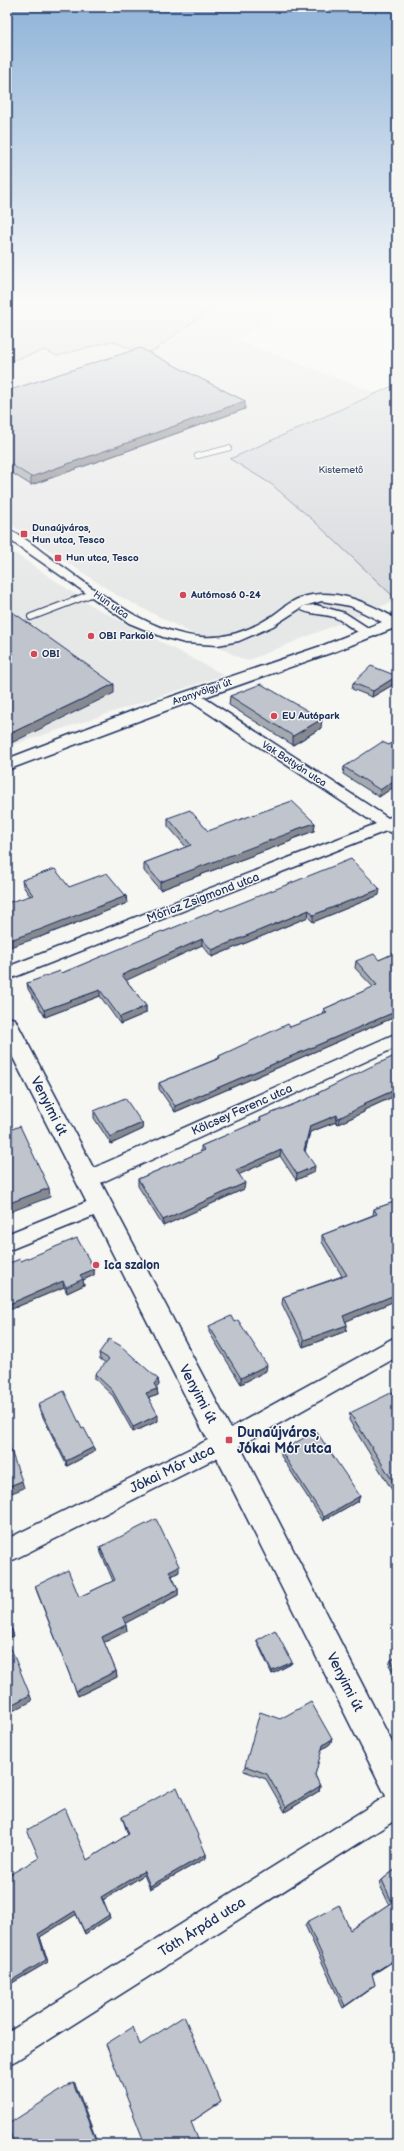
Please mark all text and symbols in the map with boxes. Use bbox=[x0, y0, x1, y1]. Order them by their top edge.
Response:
park label: Kistemető bbox=[319, 464, 363, 476]
place label: Dunaújváros, Hun utca, Tesco bbox=[32, 522, 105, 546]
marker: Dunaújváros, Hun utca, Tesco bbox=[19, 529, 29, 539]
place label: Hun utca, Tesco bbox=[66, 552, 139, 564]
marker: Hun utca, Tesco bbox=[53, 553, 63, 563]
street label: Hun utca bbox=[91, 588, 131, 622]
place label: Autómosó 0-24 bbox=[190, 589, 261, 601]
marker: Autómosó 0-24 bbox=[178, 590, 188, 600]
place label: OBI Parkoló bbox=[99, 630, 154, 642]
marker: OBI Parkoló bbox=[86, 631, 96, 641]
place label: OBI bbox=[42, 648, 60, 660]
marker: OBI bbox=[29, 649, 39, 659]
street label: Aranyvölgyi út bbox=[171, 676, 233, 708]
place label: EU Autópark bbox=[282, 710, 340, 722]
marker: EU Autópark bbox=[269, 711, 279, 721]
street label: Vak Bottyán utca bbox=[259, 739, 329, 790]
street label: Móricz Zsigmond utca bbox=[145, 870, 262, 926]
street label: Venyimi út bbox=[27, 1074, 71, 1139]
street label: Kölcsey Ferenc utca bbox=[189, 1081, 295, 1139]
place label: Ica szalon bbox=[104, 1258, 160, 1273]
marker: Ica szalon bbox=[91, 1260, 101, 1270]
street label: Venyimi út bbox=[175, 1362, 221, 1427]
place label: Dunaújváros, Jókai Mór utca bbox=[237, 1424, 332, 1457]
marker: Dunaújváros, Jókai Mór utca bbox=[224, 1435, 234, 1445]
street label: Jókai Mór utca bbox=[127, 1441, 217, 1497]
street label: Venyimi út bbox=[323, 1650, 367, 1715]
street label: Tóth Árpád utca bbox=[155, 1893, 249, 1960]

